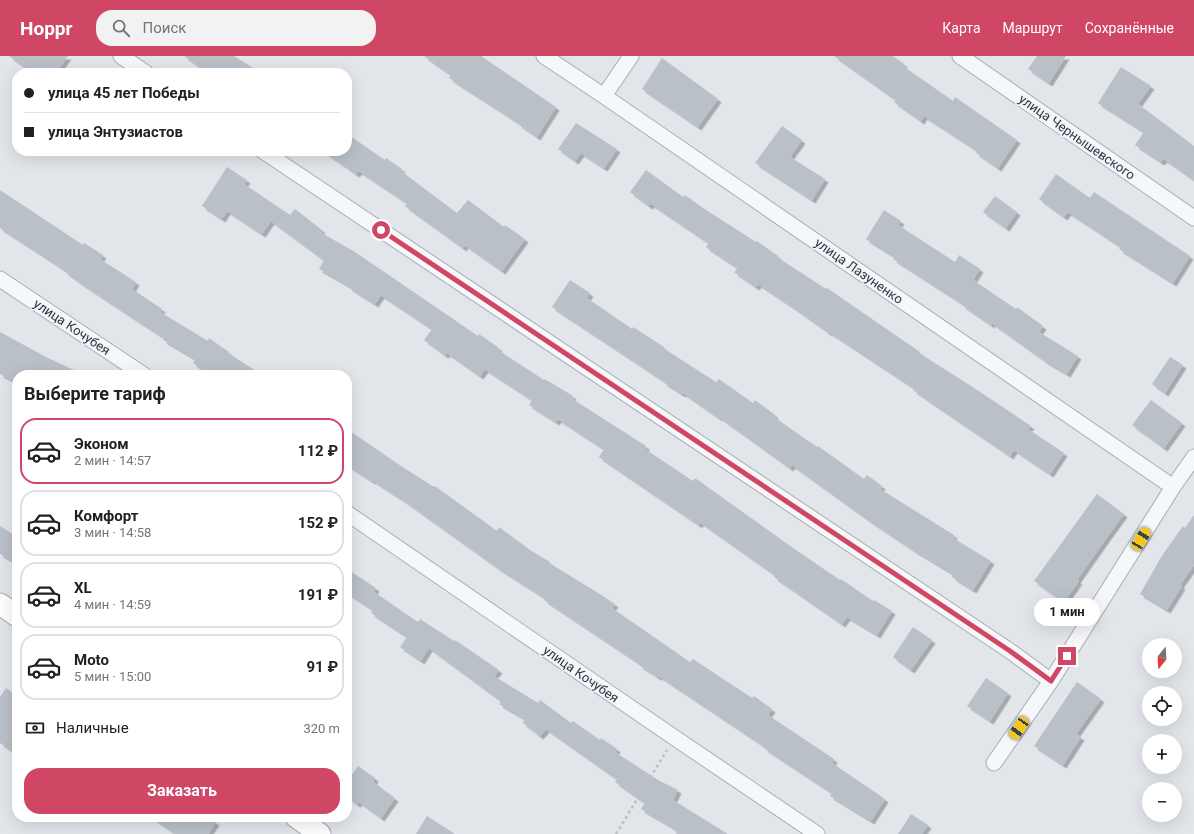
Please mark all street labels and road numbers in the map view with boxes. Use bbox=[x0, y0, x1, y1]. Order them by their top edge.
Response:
street label: улица Чернышевского bbox=[1016, 91, 1138, 183]
street label: улица Лазуненко bbox=[812, 235, 906, 307]
street label: улица Кочубея bbox=[31, 296, 113, 358]
street label: улица Кочубея bbox=[540, 642, 622, 706]

